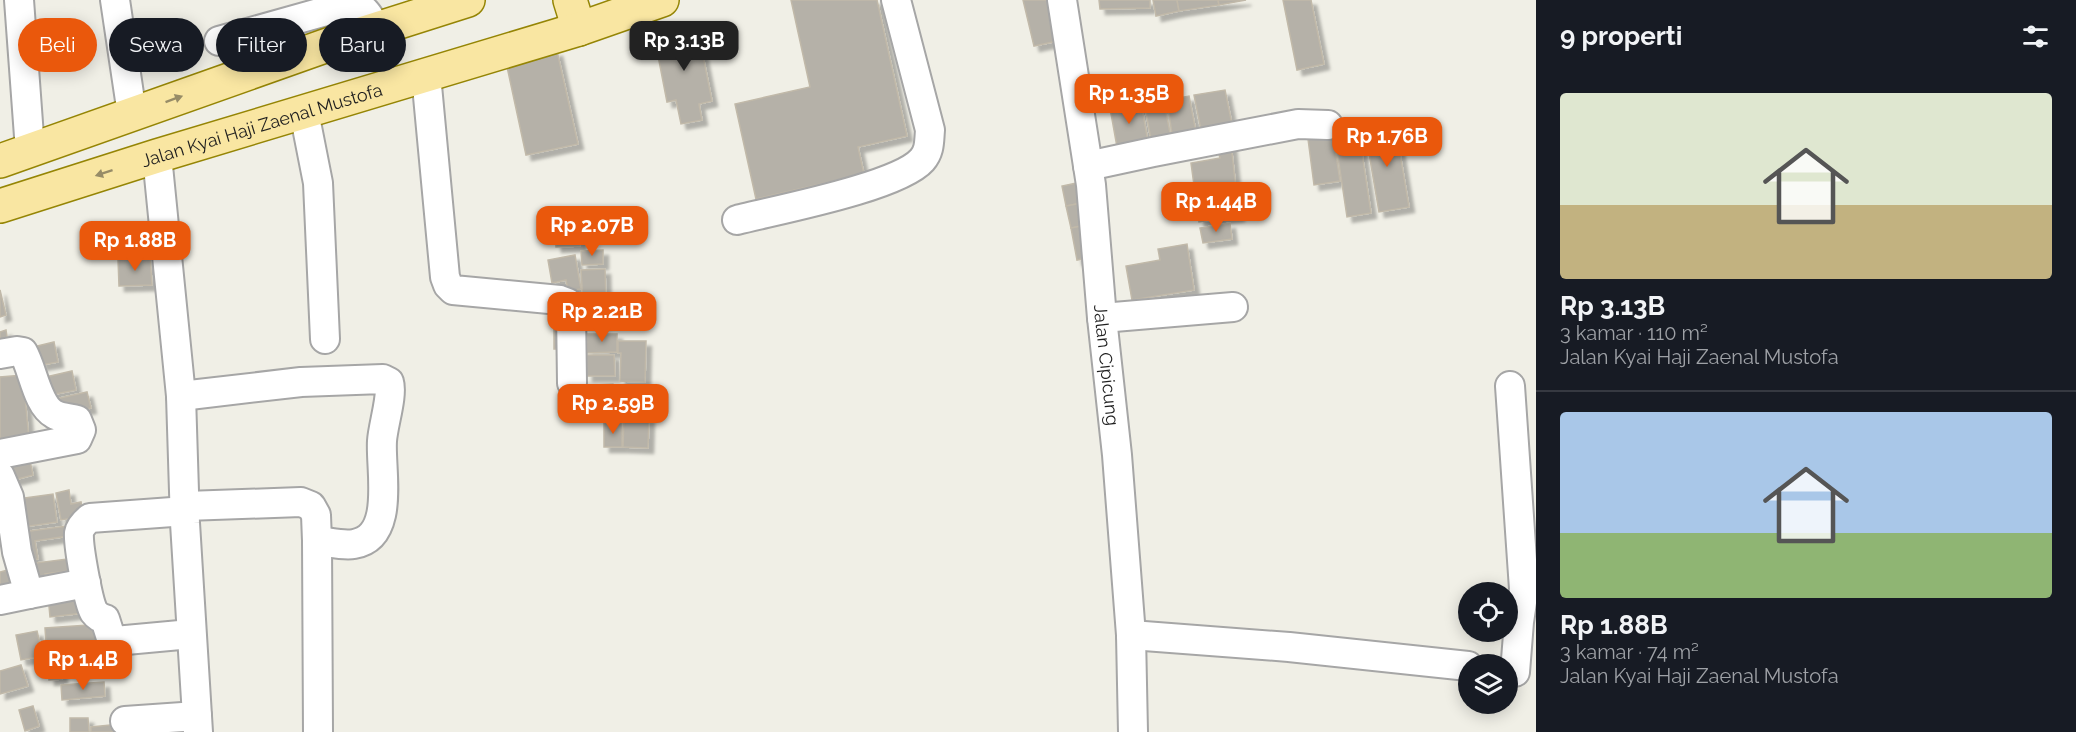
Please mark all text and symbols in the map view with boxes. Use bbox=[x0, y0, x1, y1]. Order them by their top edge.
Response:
chip: Beli bbox=[18, 18, 97, 72]
chip: Sewa bbox=[109, 18, 204, 72]
chip: Filter bbox=[216, 18, 307, 72]
chip: Baru bbox=[319, 18, 406, 72]
icon: filters bbox=[2019, 20, 2052, 53]
pin: Rp 3.13B bbox=[622, 21, 746, 72]
text: 9 properti bbox=[1560, 21, 1682, 51]
text: Rp 3.13B bbox=[644, 28, 724, 52]
pin: Rp 1.35B bbox=[1067, 74, 1191, 125]
street label: Jalan Kyai Haji Zaenal Mustofa bbox=[138, 78, 385, 171]
text: Rp 1.35B bbox=[1089, 81, 1169, 105]
one-way arrow bbox=[165, 94, 183, 104]
pin: Rp 1.76B bbox=[1325, 117, 1449, 168]
text: Rp 1.76B bbox=[1346, 124, 1428, 148]
icon: home bbox=[1752, 132, 1860, 240]
one-way arrow bbox=[95, 168, 113, 178]
pin: Rp 1.44B bbox=[1154, 182, 1278, 233]
text: Rp 1.44B bbox=[1175, 189, 1257, 213]
pin: Rp 2.07B bbox=[530, 206, 654, 257]
text: Rp 2.07B bbox=[550, 213, 634, 237]
pin: Rp 1.88B bbox=[73, 221, 197, 272]
text: Rp 1.88B bbox=[94, 228, 176, 252]
text: Rp 3.13B bbox=[1560, 291, 1665, 321]
pin: Rp 2.21B bbox=[540, 292, 664, 343]
text: Rp 2.21B bbox=[561, 299, 643, 323]
street label: Jalan Cipicung bbox=[1090, 304, 1124, 427]
text: 3 kamar · 110 m² bbox=[1560, 321, 1708, 345]
text: Jalan Kyai Haji Zaenal Mustofa bbox=[1560, 345, 1839, 369]
pin: Rp 2.59B bbox=[551, 384, 675, 435]
text: Rp 2.59B bbox=[572, 391, 654, 415]
icon: home bbox=[1752, 451, 1860, 559]
map controls bbox=[1458, 582, 1518, 714]
button: locate bbox=[1458, 582, 1518, 642]
text: Rp 1.88B bbox=[1560, 610, 1668, 640]
pin: Rp 1.4B bbox=[28, 640, 138, 691]
text: 3 kamar · 74 m² bbox=[1560, 640, 1699, 664]
text: Rp 1.4B bbox=[48, 647, 118, 671]
button: layers bbox=[1458, 654, 1518, 714]
text: Jalan Kyai Haji Zaenal Mustofa bbox=[1560, 664, 1839, 688]

